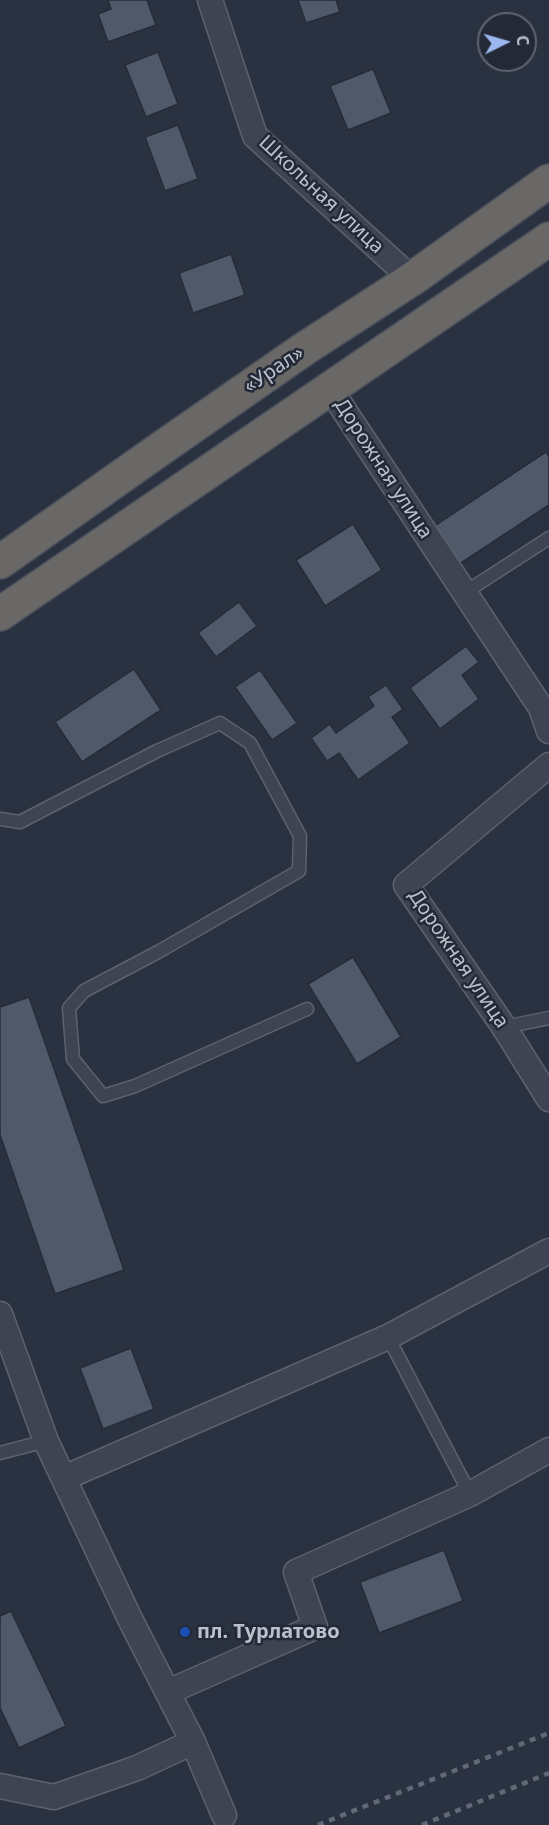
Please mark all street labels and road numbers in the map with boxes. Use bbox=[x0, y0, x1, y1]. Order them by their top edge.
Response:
street label: Школьная улица bbox=[253, 131, 389, 259]
street label: «Урал» bbox=[239, 341, 309, 399]
street label: Дорожная улица bbox=[329, 394, 437, 544]
street label: Дорожная улица bbox=[403, 885, 513, 1033]

